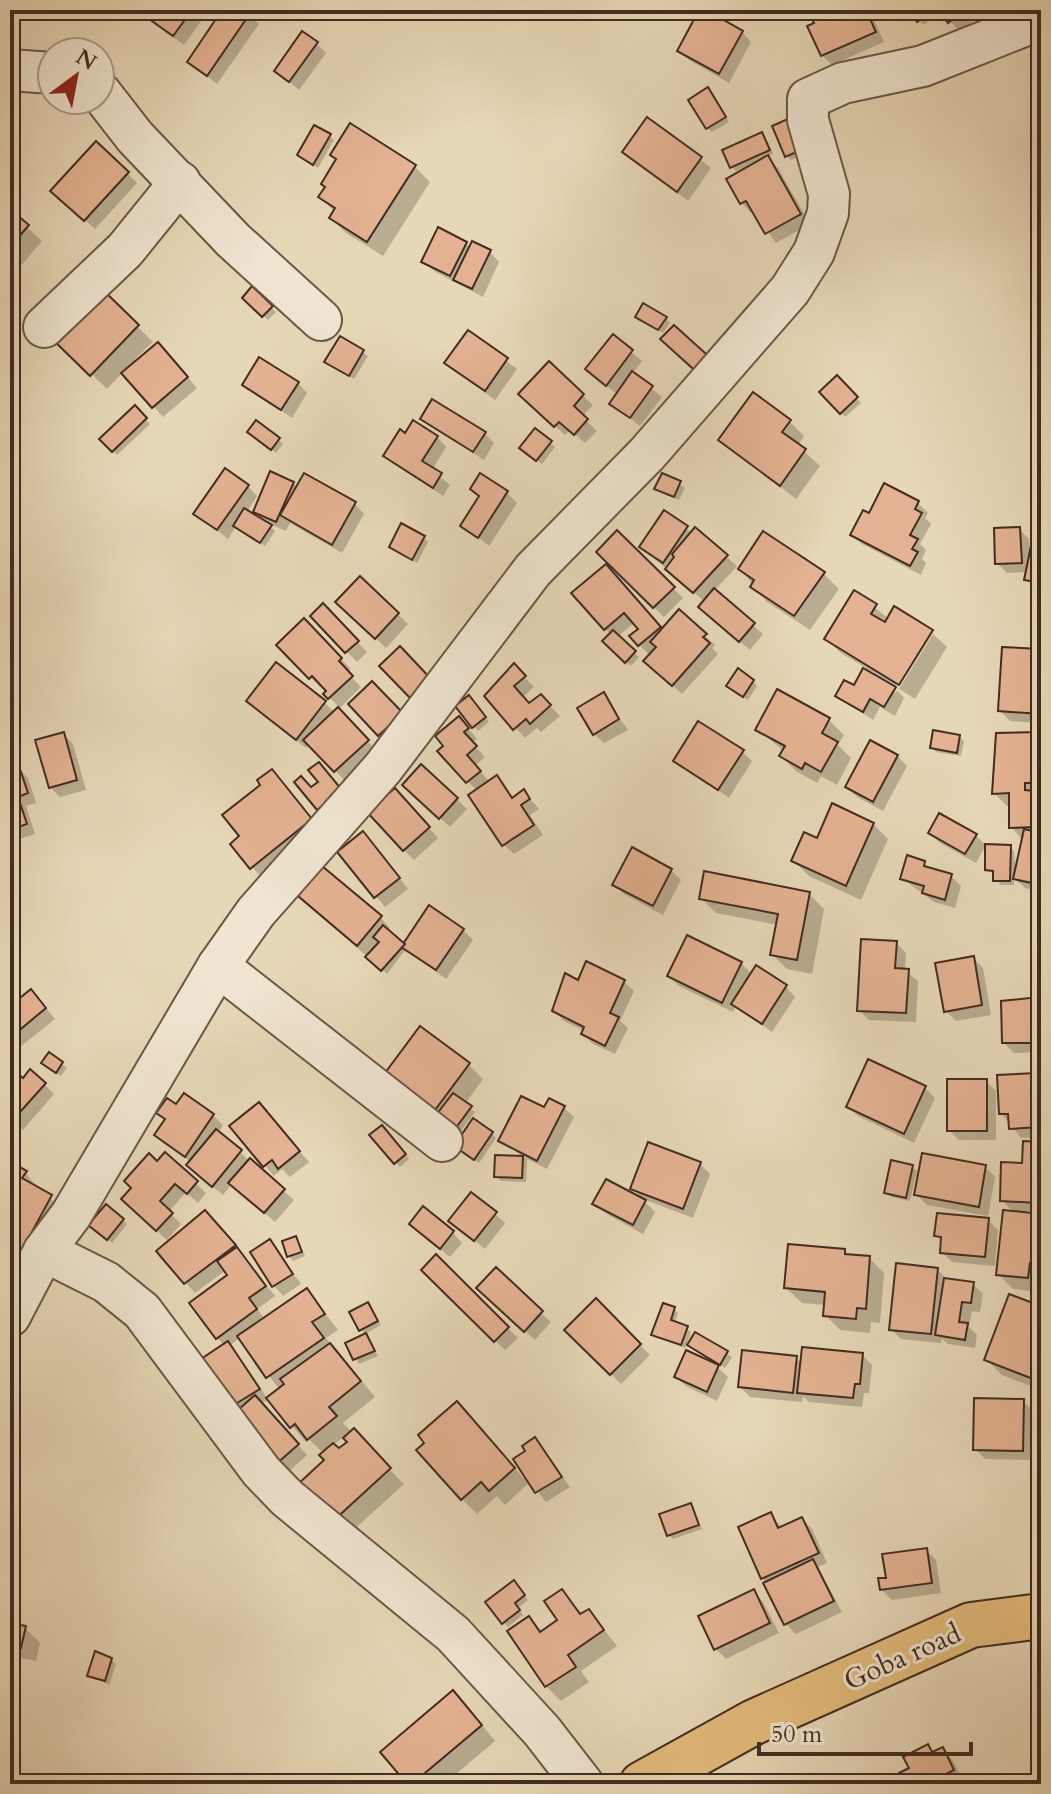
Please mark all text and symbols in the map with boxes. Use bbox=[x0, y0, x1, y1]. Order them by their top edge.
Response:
north arrow bbox=[36, 36, 116, 116]
text: N bbox=[70, 42, 102, 78]
street label: Goba road bbox=[838, 1614, 967, 1700]
scale bar bbox=[759, 1706, 971, 1756]
text: 50 m bbox=[771, 1718, 823, 1751]

